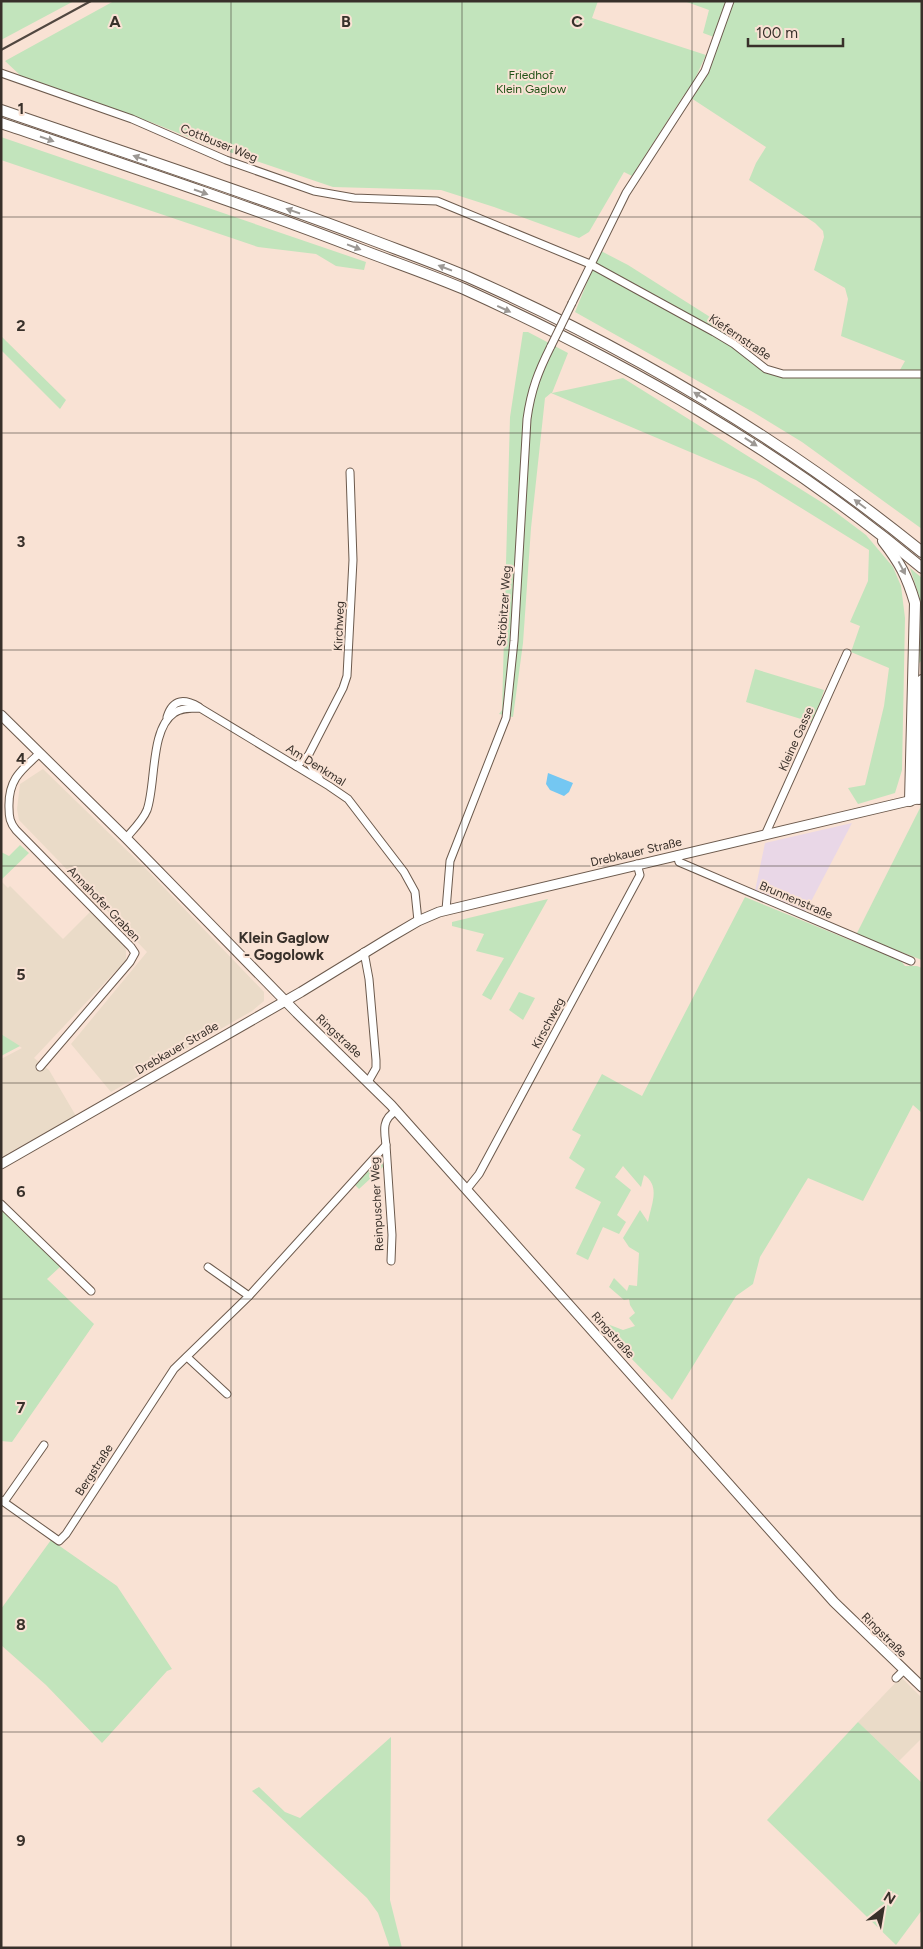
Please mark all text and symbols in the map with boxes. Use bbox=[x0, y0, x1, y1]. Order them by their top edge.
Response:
text: A bbox=[109, 12, 121, 31]
text: B bbox=[341, 12, 351, 31]
text: C bbox=[571, 12, 583, 31]
scale bar bbox=[748, 15, 843, 47]
text: 100 m bbox=[756, 24, 798, 42]
park label: Friedhof Klein Gaglow bbox=[496, 68, 567, 96]
text: 1 bbox=[18, 99, 24, 118]
street label: Cottbuser Weg bbox=[178, 121, 260, 165]
one-way arrow bbox=[40, 136, 55, 143]
one-way arrow bbox=[132, 154, 147, 161]
one-way arrow bbox=[194, 188, 209, 196]
one-way arrow bbox=[286, 206, 301, 214]
one-way arrow bbox=[347, 243, 361, 251]
one-way arrow bbox=[438, 264, 453, 271]
one-way arrow bbox=[497, 305, 511, 313]
street label: Kiefernstraße bbox=[706, 311, 774, 363]
text: 2 bbox=[16, 316, 26, 335]
one-way arrow bbox=[693, 391, 706, 400]
one-way arrow bbox=[744, 437, 757, 447]
one-way arrow bbox=[853, 499, 867, 509]
text: 3 bbox=[17, 532, 26, 551]
one-way arrow bbox=[898, 560, 906, 575]
street label: Ströbitzer Weg bbox=[494, 565, 514, 647]
street label: Kirchweg bbox=[331, 601, 347, 651]
street label: Kleine Gasse bbox=[776, 704, 817, 773]
street label: Am Denkmal bbox=[284, 741, 348, 789]
text: 4 bbox=[16, 749, 26, 768]
street label: Drebkauer Straße bbox=[589, 835, 684, 869]
street label: Annahofer Graben bbox=[65, 864, 144, 945]
street label: Brunnenstraße bbox=[757, 878, 835, 922]
district label: Klein Gaglow - Gogolowk bbox=[239, 929, 330, 964]
text: 5 bbox=[16, 965, 26, 984]
street label: Kirschweg bbox=[529, 995, 567, 1051]
street label: Ringstraße bbox=[313, 1011, 365, 1061]
street label: Drebkauer Straße bbox=[133, 1018, 221, 1077]
street label: Reinpuscher Weg bbox=[368, 1157, 386, 1251]
text: 6 bbox=[16, 1182, 26, 1201]
street label: Ringstraße bbox=[589, 1309, 638, 1361]
text: 7 bbox=[17, 1398, 26, 1417]
street label: Bergstraße bbox=[72, 1441, 116, 1498]
street label: Ringstraße bbox=[859, 1610, 910, 1661]
text: 8 bbox=[16, 1615, 26, 1634]
text: 9 bbox=[16, 1831, 26, 1850]
north arrow bbox=[858, 1884, 908, 1934]
text: N bbox=[880, 1888, 898, 1908]

